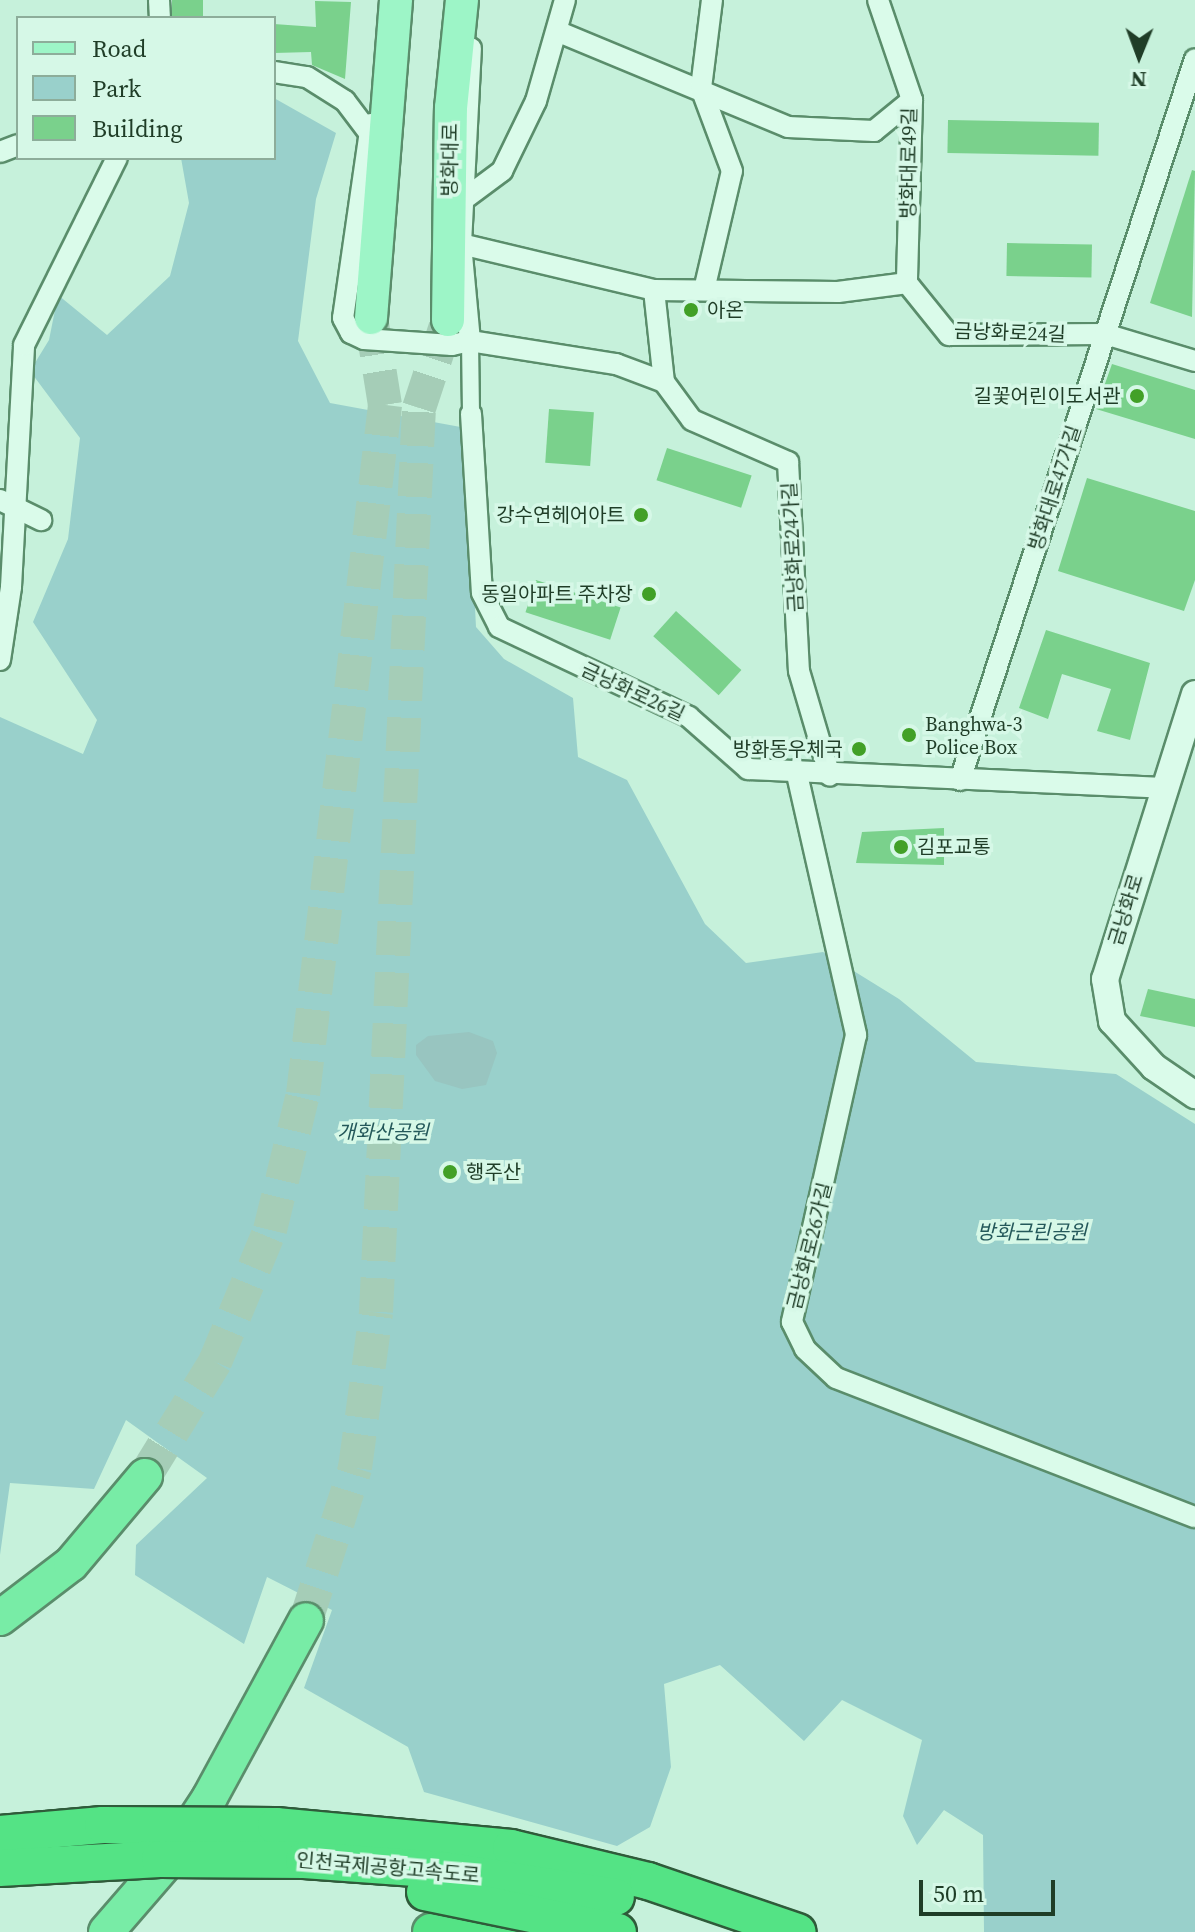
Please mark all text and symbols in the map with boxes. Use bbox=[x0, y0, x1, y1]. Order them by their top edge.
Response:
legend bbox=[16, 16, 276, 160]
north arrow bbox=[1099, 16, 1179, 96]
text: Road bbox=[92, 32, 146, 65]
text: N bbox=[1130, 65, 1147, 95]
text: Park bbox=[92, 72, 141, 105]
street label: 방화대로49길 bbox=[896, 107, 922, 219]
text: Building bbox=[92, 112, 183, 145]
street label: 방화대로 bbox=[437, 123, 463, 197]
place label: 아온 bbox=[707, 298, 744, 322]
marker: 아온 bbox=[682, 301, 700, 319]
street label: 금낭화로24길 bbox=[954, 319, 1066, 347]
place label: 길꽃어린이도서관 bbox=[974, 384, 1121, 408]
marker: 길꽃어린이도서관 bbox=[1128, 387, 1146, 405]
street label: 방화대로47가길 bbox=[1023, 422, 1087, 554]
street label: 금낭화로24가길 bbox=[778, 481, 808, 613]
place label: 강수연헤어아트 bbox=[496, 503, 625, 527]
marker: 강수연헤어아트 bbox=[632, 506, 650, 524]
place label: 동일아파트 주차장 bbox=[481, 582, 633, 606]
marker: 동일아파트 주차장 bbox=[640, 585, 658, 603]
street label: 금낭화로26길 bbox=[577, 657, 689, 727]
place label: Banghwa-3 Police Box bbox=[925, 712, 1023, 759]
marker: Banghwa-3 Police Box bbox=[900, 726, 918, 744]
place label: 방화동우체국 bbox=[733, 737, 843, 761]
marker: 방화동우체국 bbox=[850, 740, 868, 758]
place label: 김포교통 bbox=[917, 835, 991, 859]
marker: 김포교통 bbox=[892, 838, 910, 856]
street label: 금낭화로 bbox=[1104, 871, 1148, 949]
park label: 개화산공원 bbox=[337, 1120, 429, 1144]
place label: 행주산 bbox=[466, 1160, 521, 1184]
marker: 행주산 bbox=[441, 1163, 459, 1181]
street label: 금낭화로26가길 bbox=[783, 1180, 837, 1312]
park label: 방화근린공원 bbox=[977, 1220, 1087, 1244]
street label: 인천국제공항고속도로 bbox=[295, 1848, 481, 1888]
scale bar bbox=[923, 1864, 1059, 1914]
text: 50 m bbox=[933, 1877, 984, 1910]

